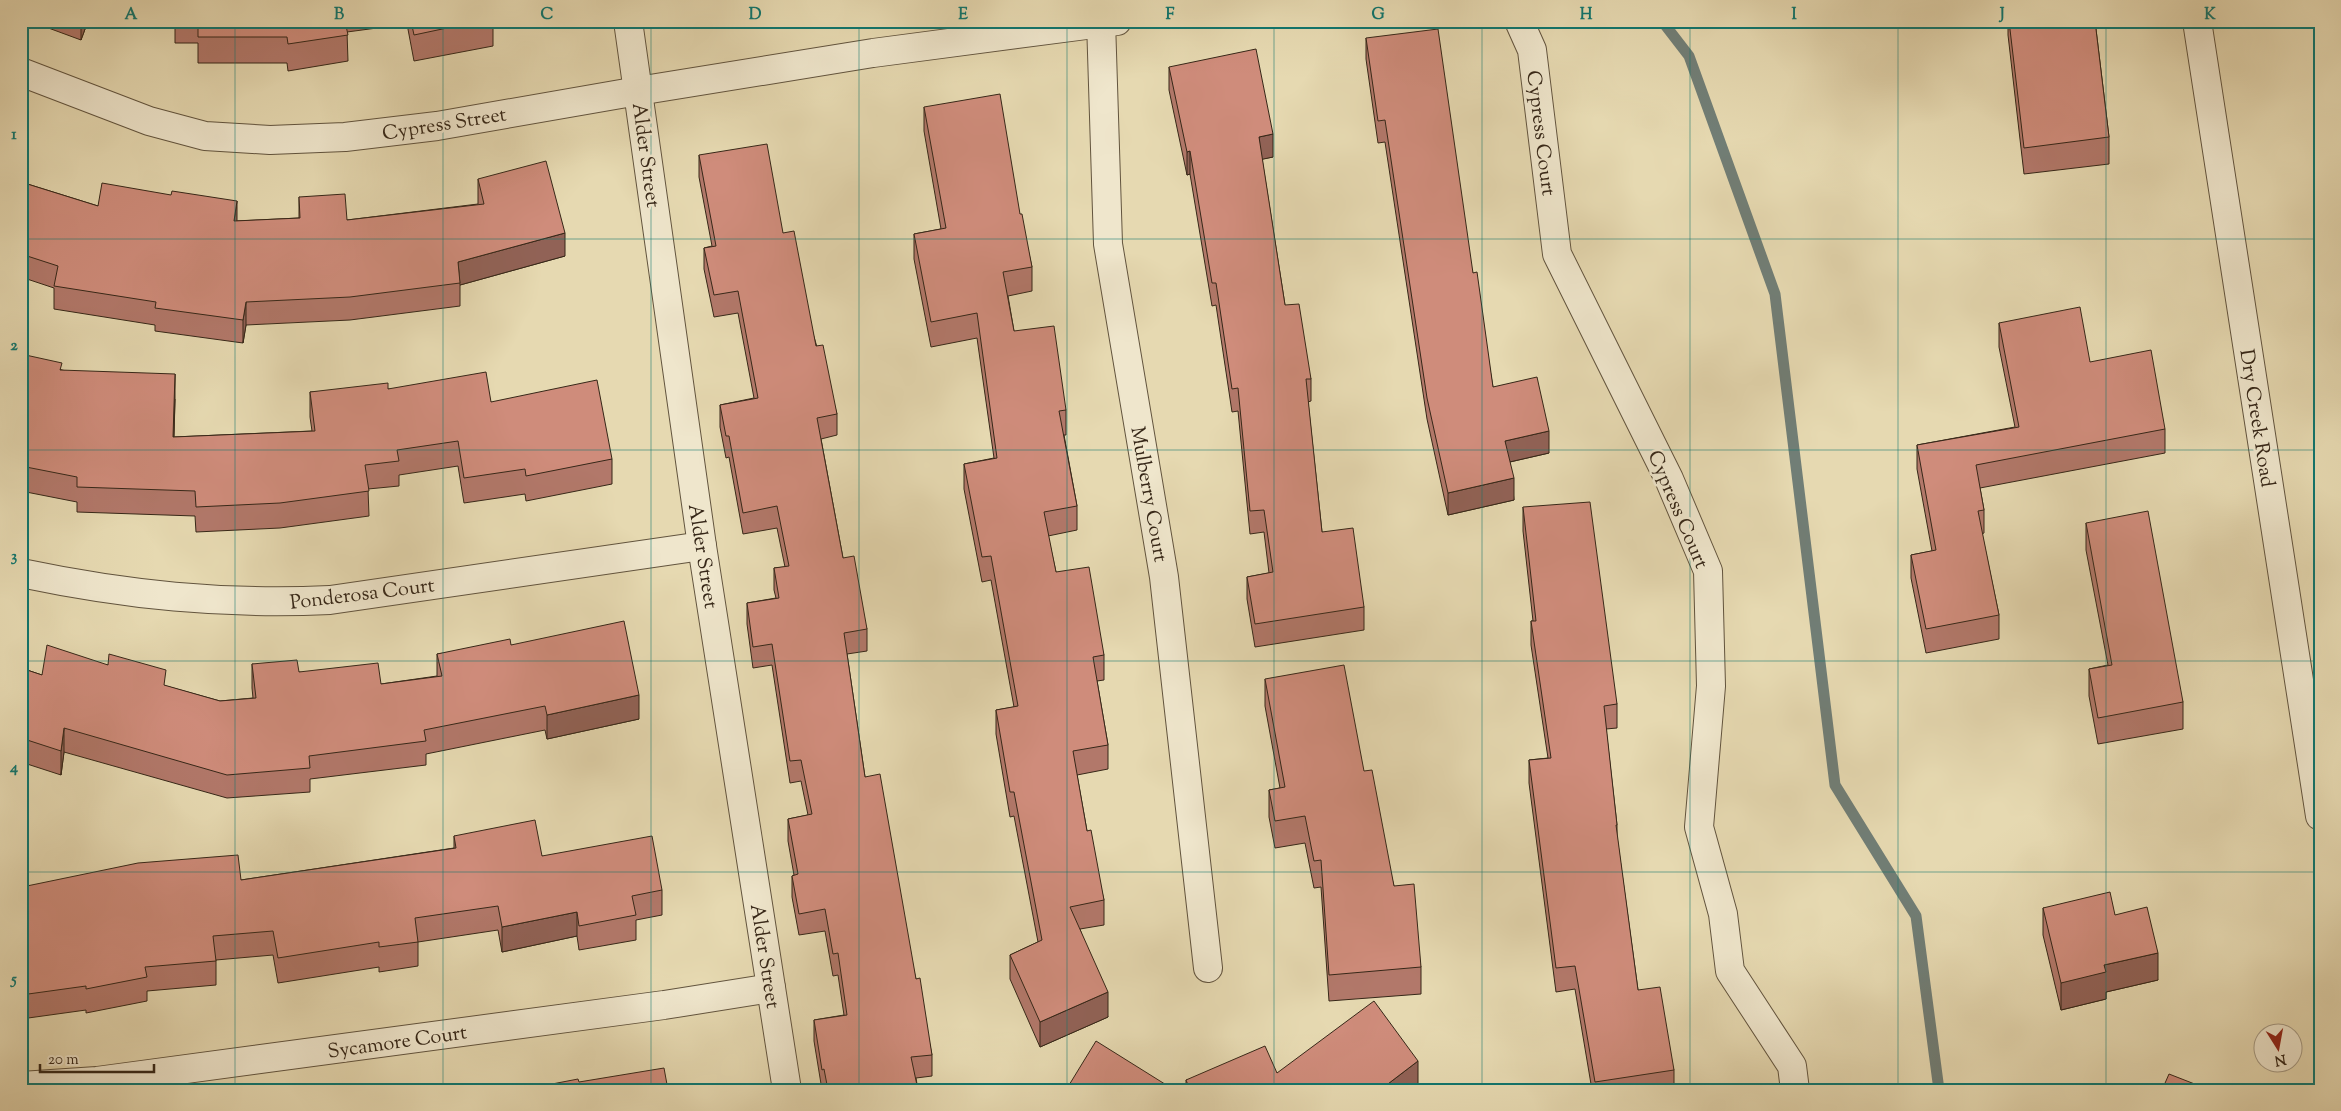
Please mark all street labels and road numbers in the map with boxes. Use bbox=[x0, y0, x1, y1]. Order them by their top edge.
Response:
street label: Cypress Court bbox=[1517, 69, 1562, 198]
street label: Cypress Street bbox=[380, 101, 509, 150]
street label: Alder Street bbox=[623, 101, 666, 210]
street label: Dry Creek Road bbox=[2230, 347, 2281, 490]
street label: Mulberry Court bbox=[1121, 424, 1174, 565]
street label: Cypress Court bbox=[1639, 446, 1715, 574]
street label: Alder Street bbox=[679, 502, 724, 611]
street label: Ponderosa Court bbox=[288, 572, 436, 619]
street label: Alder Street bbox=[741, 902, 786, 1011]
street label: Sycamore Court bbox=[326, 1019, 469, 1068]

